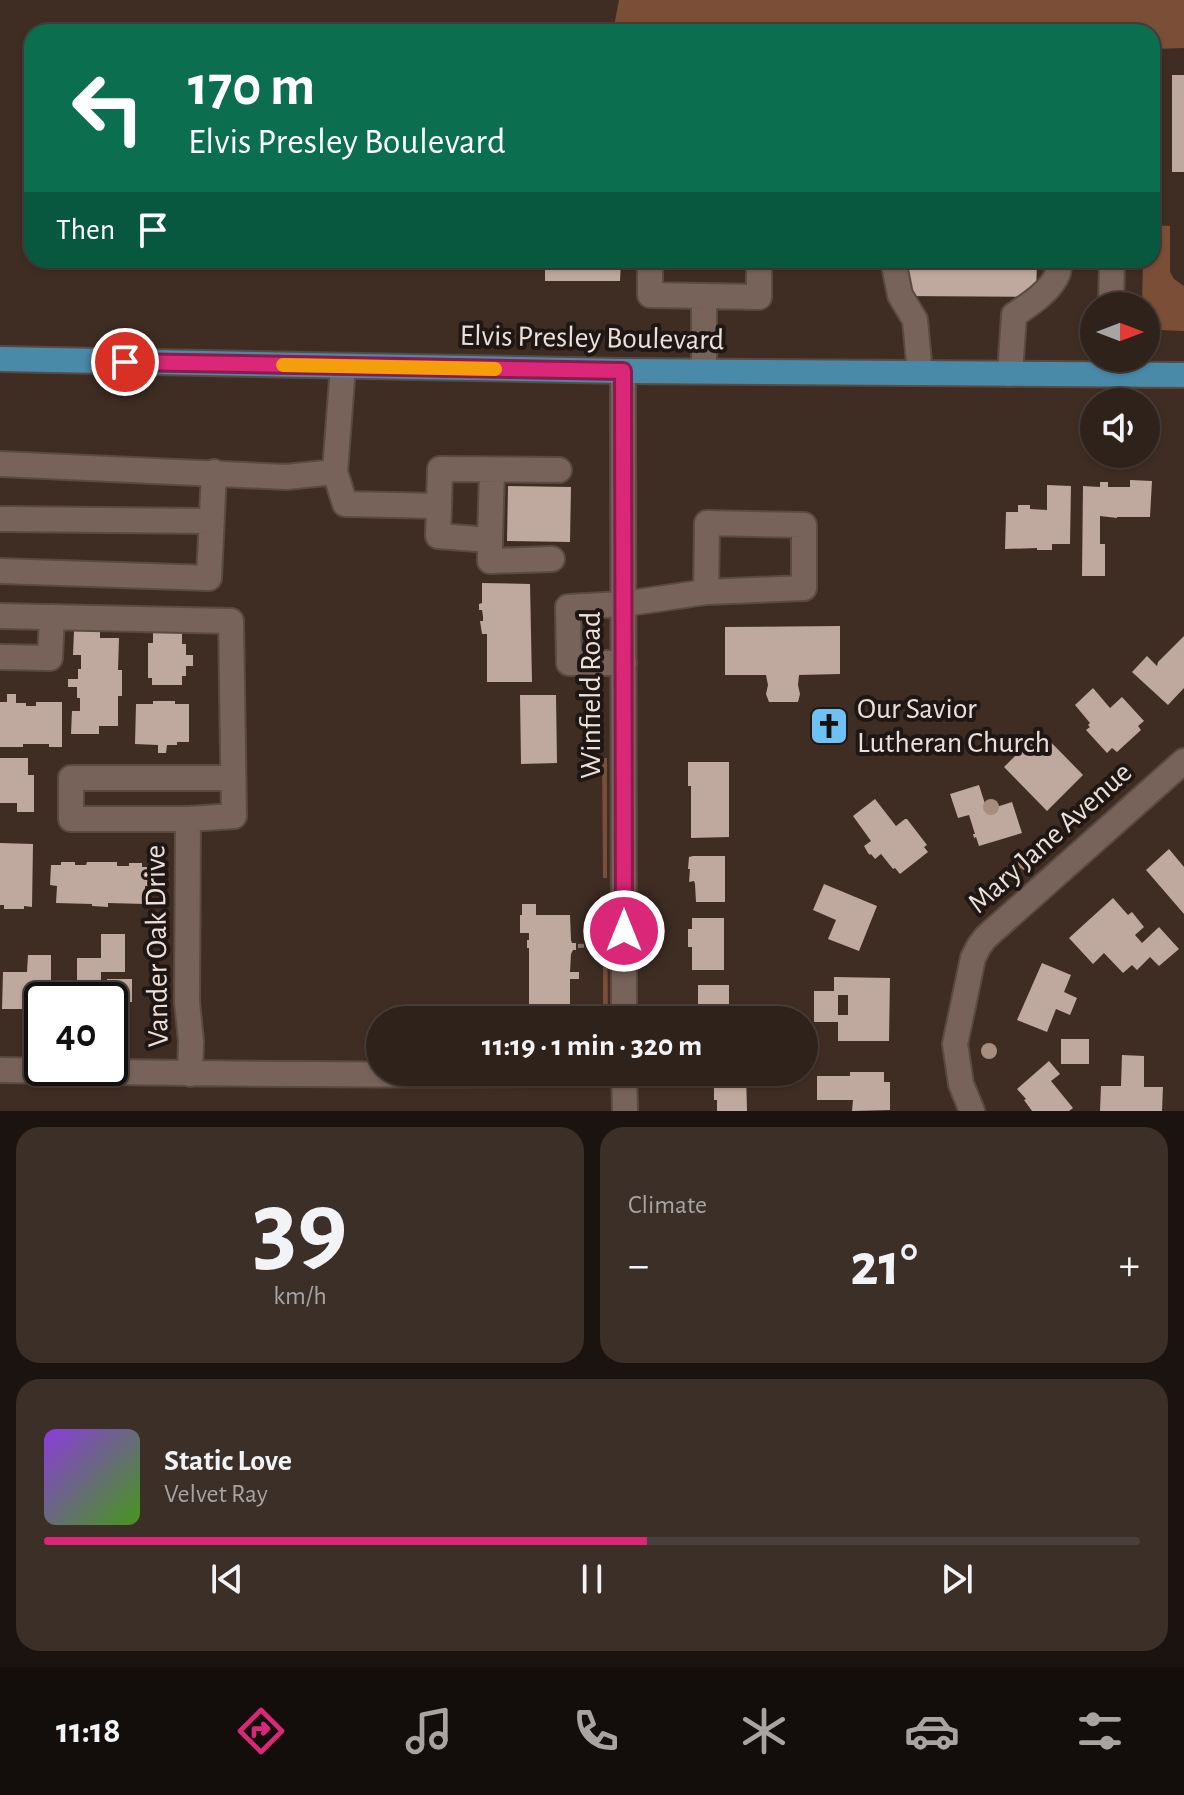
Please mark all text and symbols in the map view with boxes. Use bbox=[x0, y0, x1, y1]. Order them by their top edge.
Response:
icon: left bbox=[56, 56, 160, 160]
text: 170 m bbox=[188, 59, 315, 115]
text: Elvis Presley Boulevard bbox=[188, 124, 506, 160]
icon: arrive bbox=[131, 208, 175, 252]
text: Then bbox=[56, 215, 115, 245]
north arrow bbox=[1080, 292, 1160, 372]
map controls bbox=[1080, 292, 1160, 468]
street label: Elvis Presley Boulevard bbox=[459, 321, 725, 355]
pin bbox=[91, 328, 159, 396]
icon: arrive bbox=[103, 340, 147, 384]
button: sound bbox=[1080, 388, 1160, 468]
street label: Winfield Road bbox=[576, 611, 606, 779]
place label: Our Savior Lutheran Church bbox=[857, 694, 1050, 758]
church icon: Our Savior Lutheran Church bbox=[808, 705, 850, 747]
street label: Mary Jane Avenue bbox=[962, 757, 1138, 919]
street label: Vander Oak Drive bbox=[140, 845, 174, 1047]
position arrow bbox=[582, 889, 666, 973]
speed limit sign: 40 bbox=[24, 982, 128, 1086]
text: 11:19 · 1 min · 320 m bbox=[482, 1031, 702, 1061]
text: 39 bbox=[252, 1177, 348, 1281]
text: Climate bbox=[628, 1192, 707, 1218]
text: 21° bbox=[850, 1236, 918, 1296]
text: − bbox=[628, 1244, 649, 1288]
text: + bbox=[1119, 1244, 1140, 1288]
text: km/h bbox=[273, 1283, 327, 1309]
text: Static Love bbox=[164, 1446, 292, 1476]
text: Velvet Ray bbox=[164, 1481, 268, 1507]
icon: previous bbox=[205, 1557, 249, 1601]
icon: pause bbox=[570, 1557, 614, 1601]
icon: next bbox=[935, 1557, 979, 1601]
icon: directions bbox=[233, 1703, 289, 1759]
icon: music bbox=[401, 1703, 457, 1759]
icon: phone bbox=[568, 1703, 624, 1759]
icon: climate bbox=[736, 1703, 792, 1759]
icon: car bbox=[904, 1703, 960, 1759]
icon: filters bbox=[1072, 1703, 1128, 1759]
text: 11:18 bbox=[56, 1713, 121, 1749]

